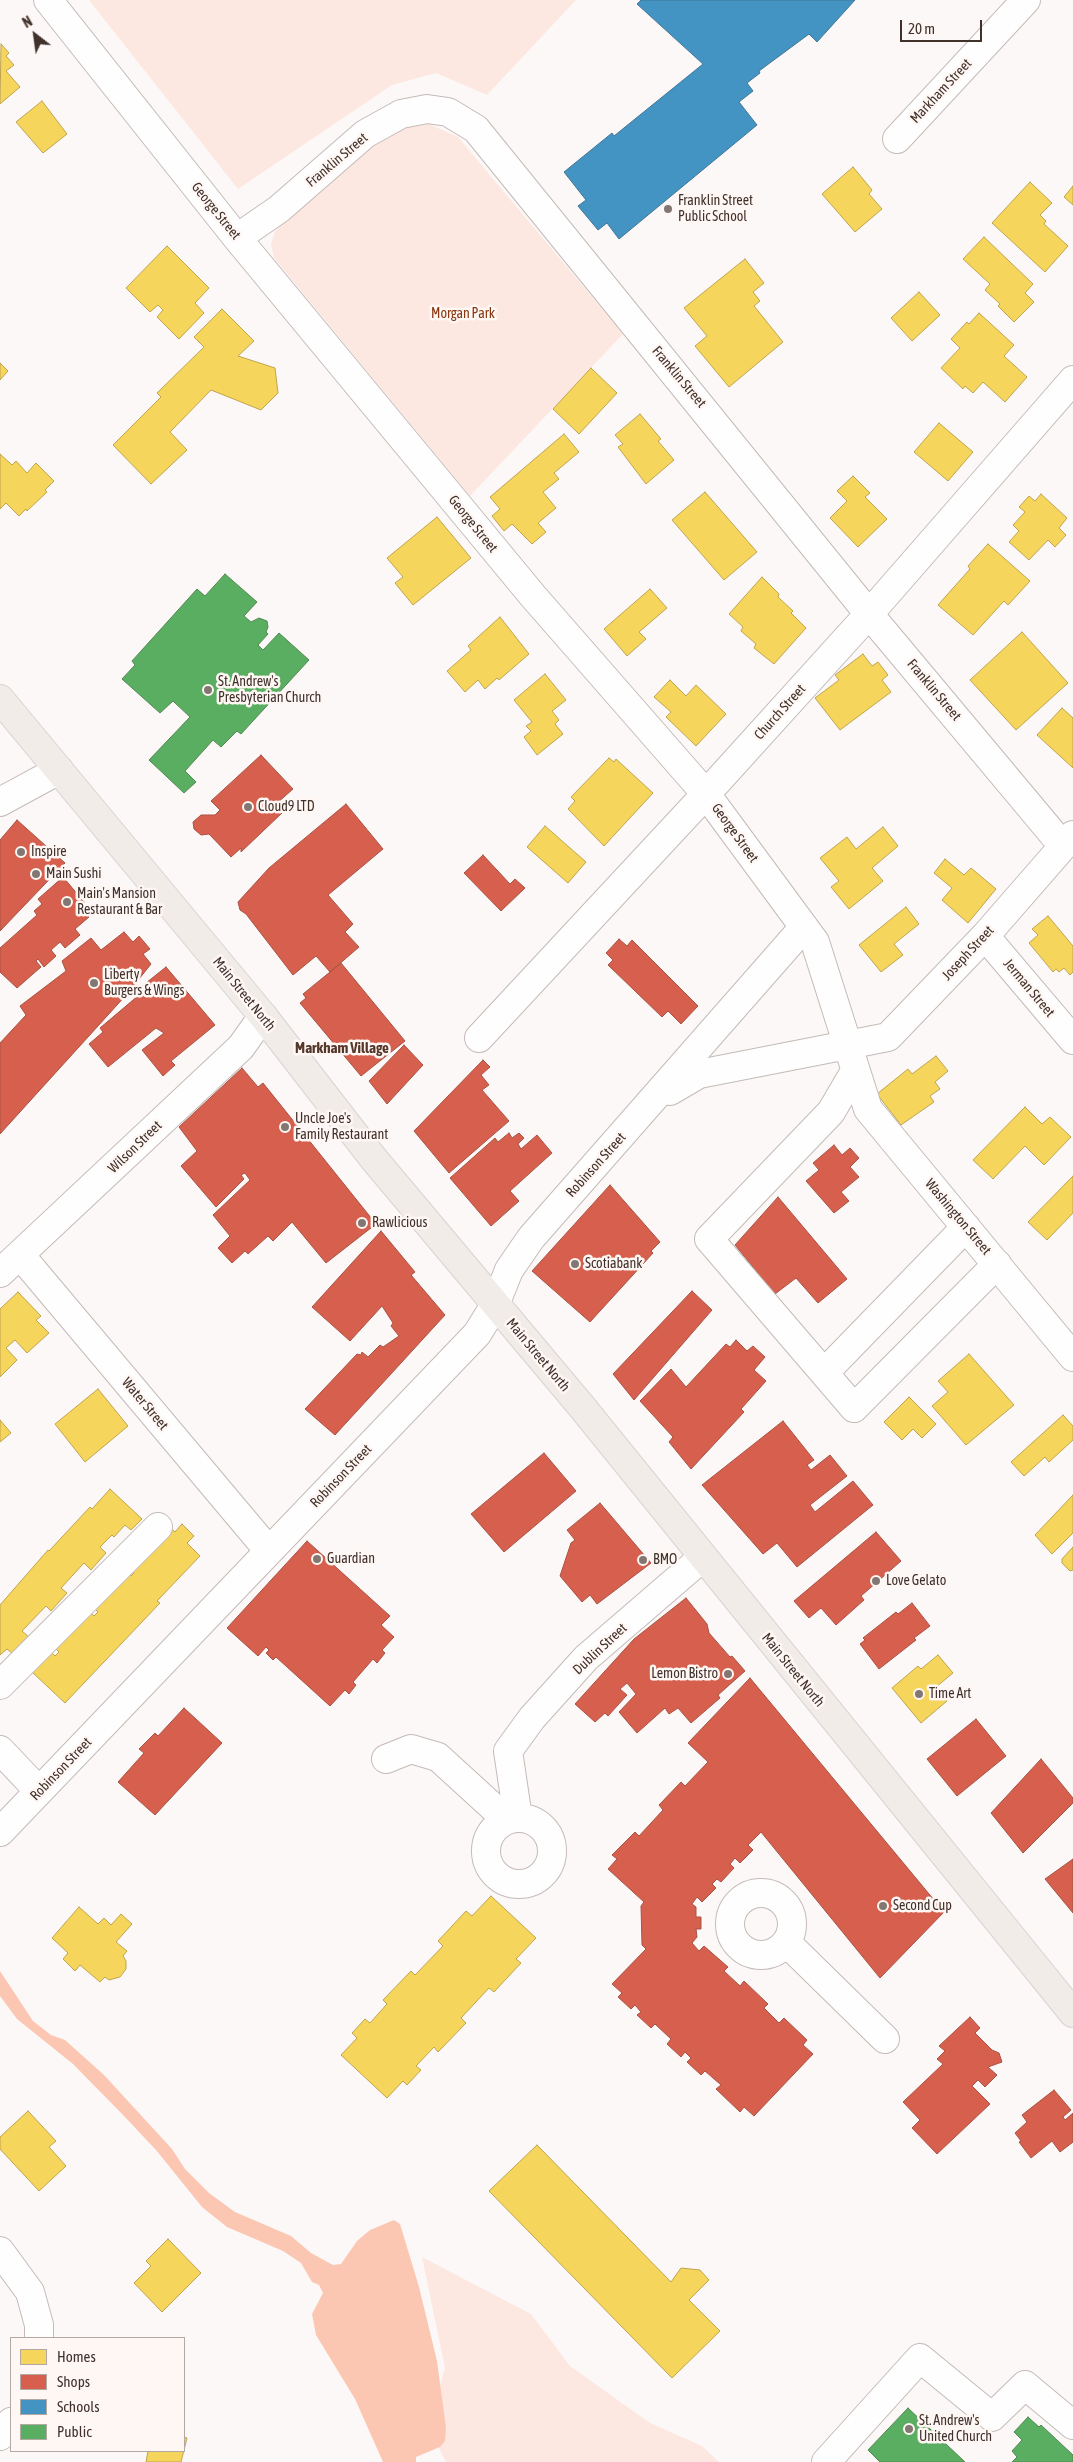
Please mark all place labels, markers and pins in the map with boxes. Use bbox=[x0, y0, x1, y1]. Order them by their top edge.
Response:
place label: Franklin Street Public School bbox=[678, 193, 753, 226]
marker: Franklin Street Public School bbox=[662, 203, 674, 215]
place label: St. Andrew's Presbyterian Church bbox=[218, 674, 321, 706]
marker: St. Andrew's Presbyterian Church bbox=[202, 684, 214, 696]
place label: Cloud9 LTD bbox=[258, 799, 314, 815]
marker: Cloud9 LTD bbox=[242, 801, 254, 813]
place label: Inspire bbox=[31, 844, 67, 860]
marker: Inspire bbox=[15, 846, 27, 858]
place label: Main Sushi bbox=[46, 866, 101, 882]
marker: Main Sushi bbox=[30, 868, 42, 880]
place label: Main's Mansion Restaurant & Bar bbox=[77, 886, 162, 919]
marker: Main's Mansion Restaurant & Bar bbox=[61, 896, 73, 908]
place label: Liberty Burgers & Wings bbox=[104, 967, 185, 1000]
marker: Liberty Burgers & Wings bbox=[88, 977, 100, 989]
place label: Uncle Joe's Family Restaurant bbox=[295, 1111, 388, 1144]
marker: Uncle Joe's Family Restaurant bbox=[279, 1121, 291, 1133]
place label: Rawlicious bbox=[372, 1215, 427, 1231]
marker: Rawlicious bbox=[356, 1217, 368, 1229]
place label: Scotiabank bbox=[585, 1256, 642, 1272]
marker: Scotiabank bbox=[569, 1258, 581, 1270]
place label: Guardian bbox=[327, 1551, 375, 1567]
place label: BMO bbox=[653, 1552, 677, 1568]
marker: Guardian bbox=[311, 1553, 323, 1565]
marker: BMO bbox=[637, 1554, 649, 1566]
place label: Love Gelato bbox=[886, 1573, 946, 1589]
marker: Love Gelato bbox=[870, 1575, 882, 1587]
place label: Lemon Bistro bbox=[651, 1666, 718, 1682]
marker: Lemon Bistro bbox=[722, 1668, 734, 1680]
place label: Time Art bbox=[929, 1686, 971, 1702]
marker: Time Art bbox=[913, 1688, 925, 1700]
place label: Second Cup bbox=[893, 1898, 952, 1914]
marker: Second Cup bbox=[877, 1900, 889, 1912]
place label: St. Andrew's United Church bbox=[919, 2413, 992, 2446]
marker: St. Andrew's United Church bbox=[903, 2423, 915, 2435]

